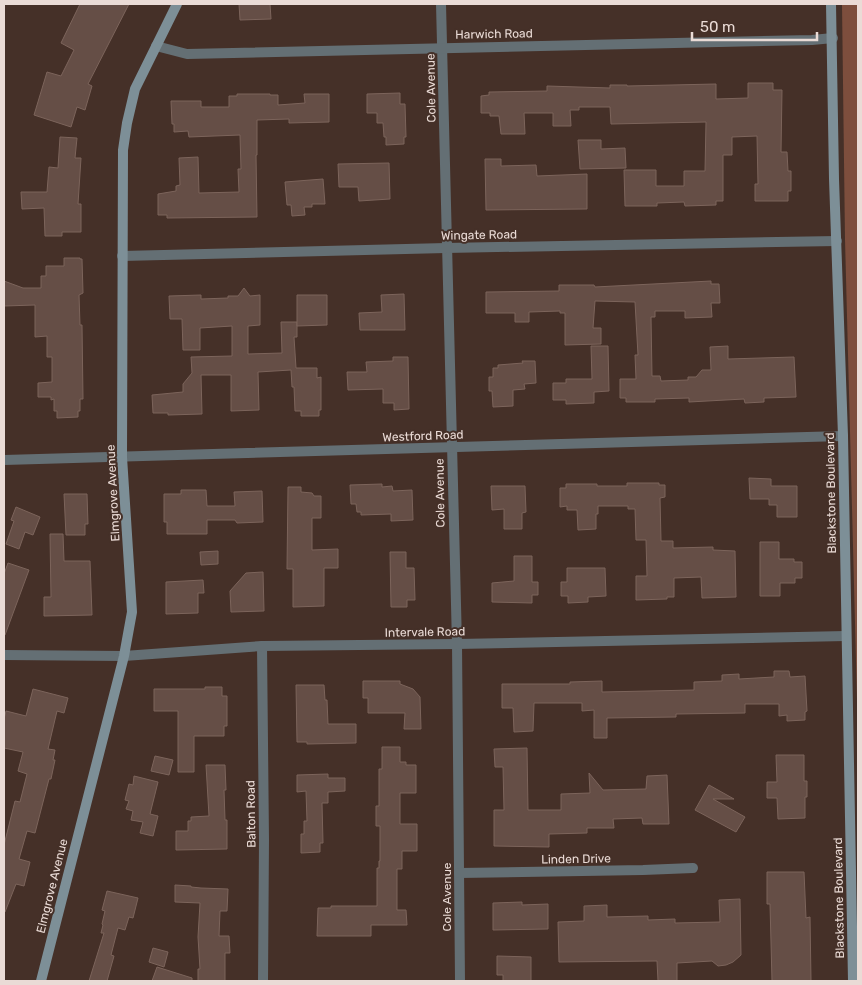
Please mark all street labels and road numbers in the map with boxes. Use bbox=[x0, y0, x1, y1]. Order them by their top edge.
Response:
street label: Harwich Road bbox=[455, 26, 533, 42]
street label: Cole Avenue bbox=[423, 53, 439, 123]
street label: Wingate Road bbox=[441, 227, 517, 243]
street label: Westford Road bbox=[382, 428, 464, 444]
street label: Blackstone Boulevard bbox=[823, 432, 839, 554]
street label: Elmgrove Avenue bbox=[103, 444, 123, 542]
street label: Cole Avenue bbox=[432, 458, 448, 528]
street label: Intervale Road bbox=[385, 624, 465, 640]
street label: Balton Road bbox=[243, 780, 259, 848]
street label: Elmgrove Avenue bbox=[33, 837, 71, 935]
street label: Blackstone Boulevard bbox=[831, 837, 847, 959]
street label: Linden Drive bbox=[541, 851, 611, 867]
street label: Cole Avenue bbox=[440, 862, 454, 932]

